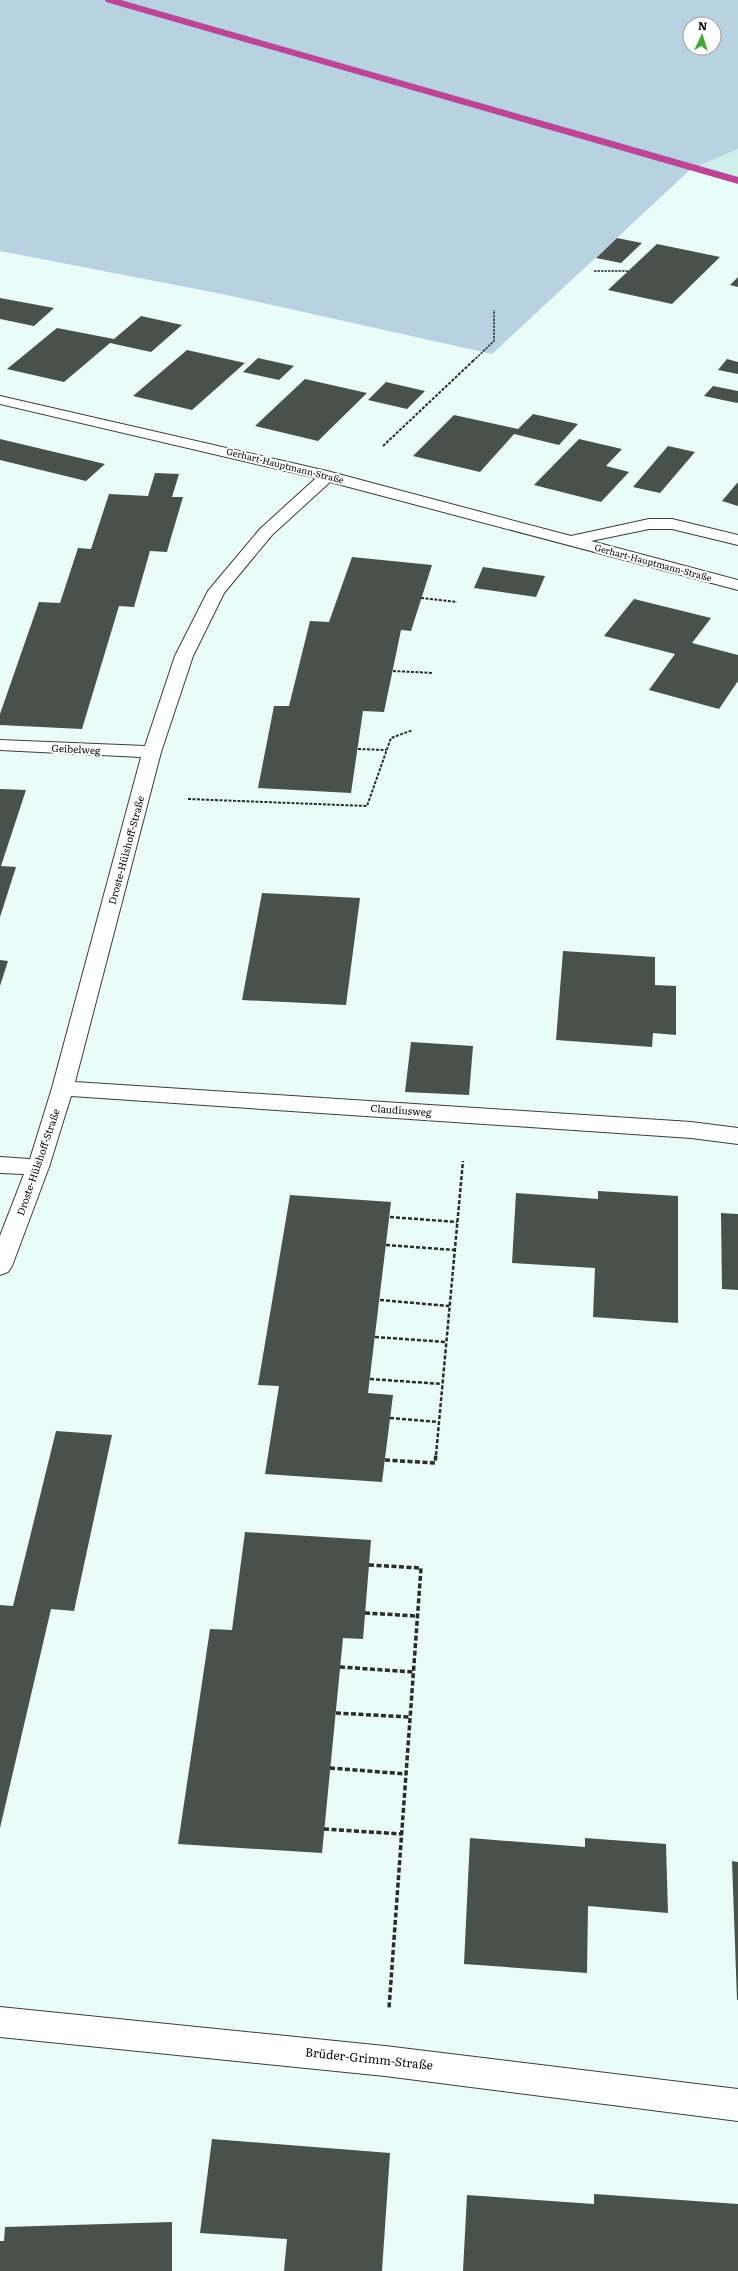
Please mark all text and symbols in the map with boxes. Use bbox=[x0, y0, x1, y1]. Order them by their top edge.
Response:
north arrow bbox=[682, 16, 722, 56]
text: N bbox=[698, 17, 708, 33]
street label: Gerhart-Hauptmann-Straße bbox=[225, 444, 346, 487]
street label: Gerhart-Hauptmann-Straße bbox=[593, 540, 714, 585]
street label: Geibelweg bbox=[51, 740, 101, 757]
street label: Droste-Hülshoff-Straße bbox=[104, 794, 147, 906]
street label: Claudiusweg bbox=[370, 1100, 433, 1119]
street label: Droste-Hülshoff-Straße bbox=[12, 1106, 63, 1217]
street label: Brüder-Grimm-Straße bbox=[304, 2042, 434, 2074]

